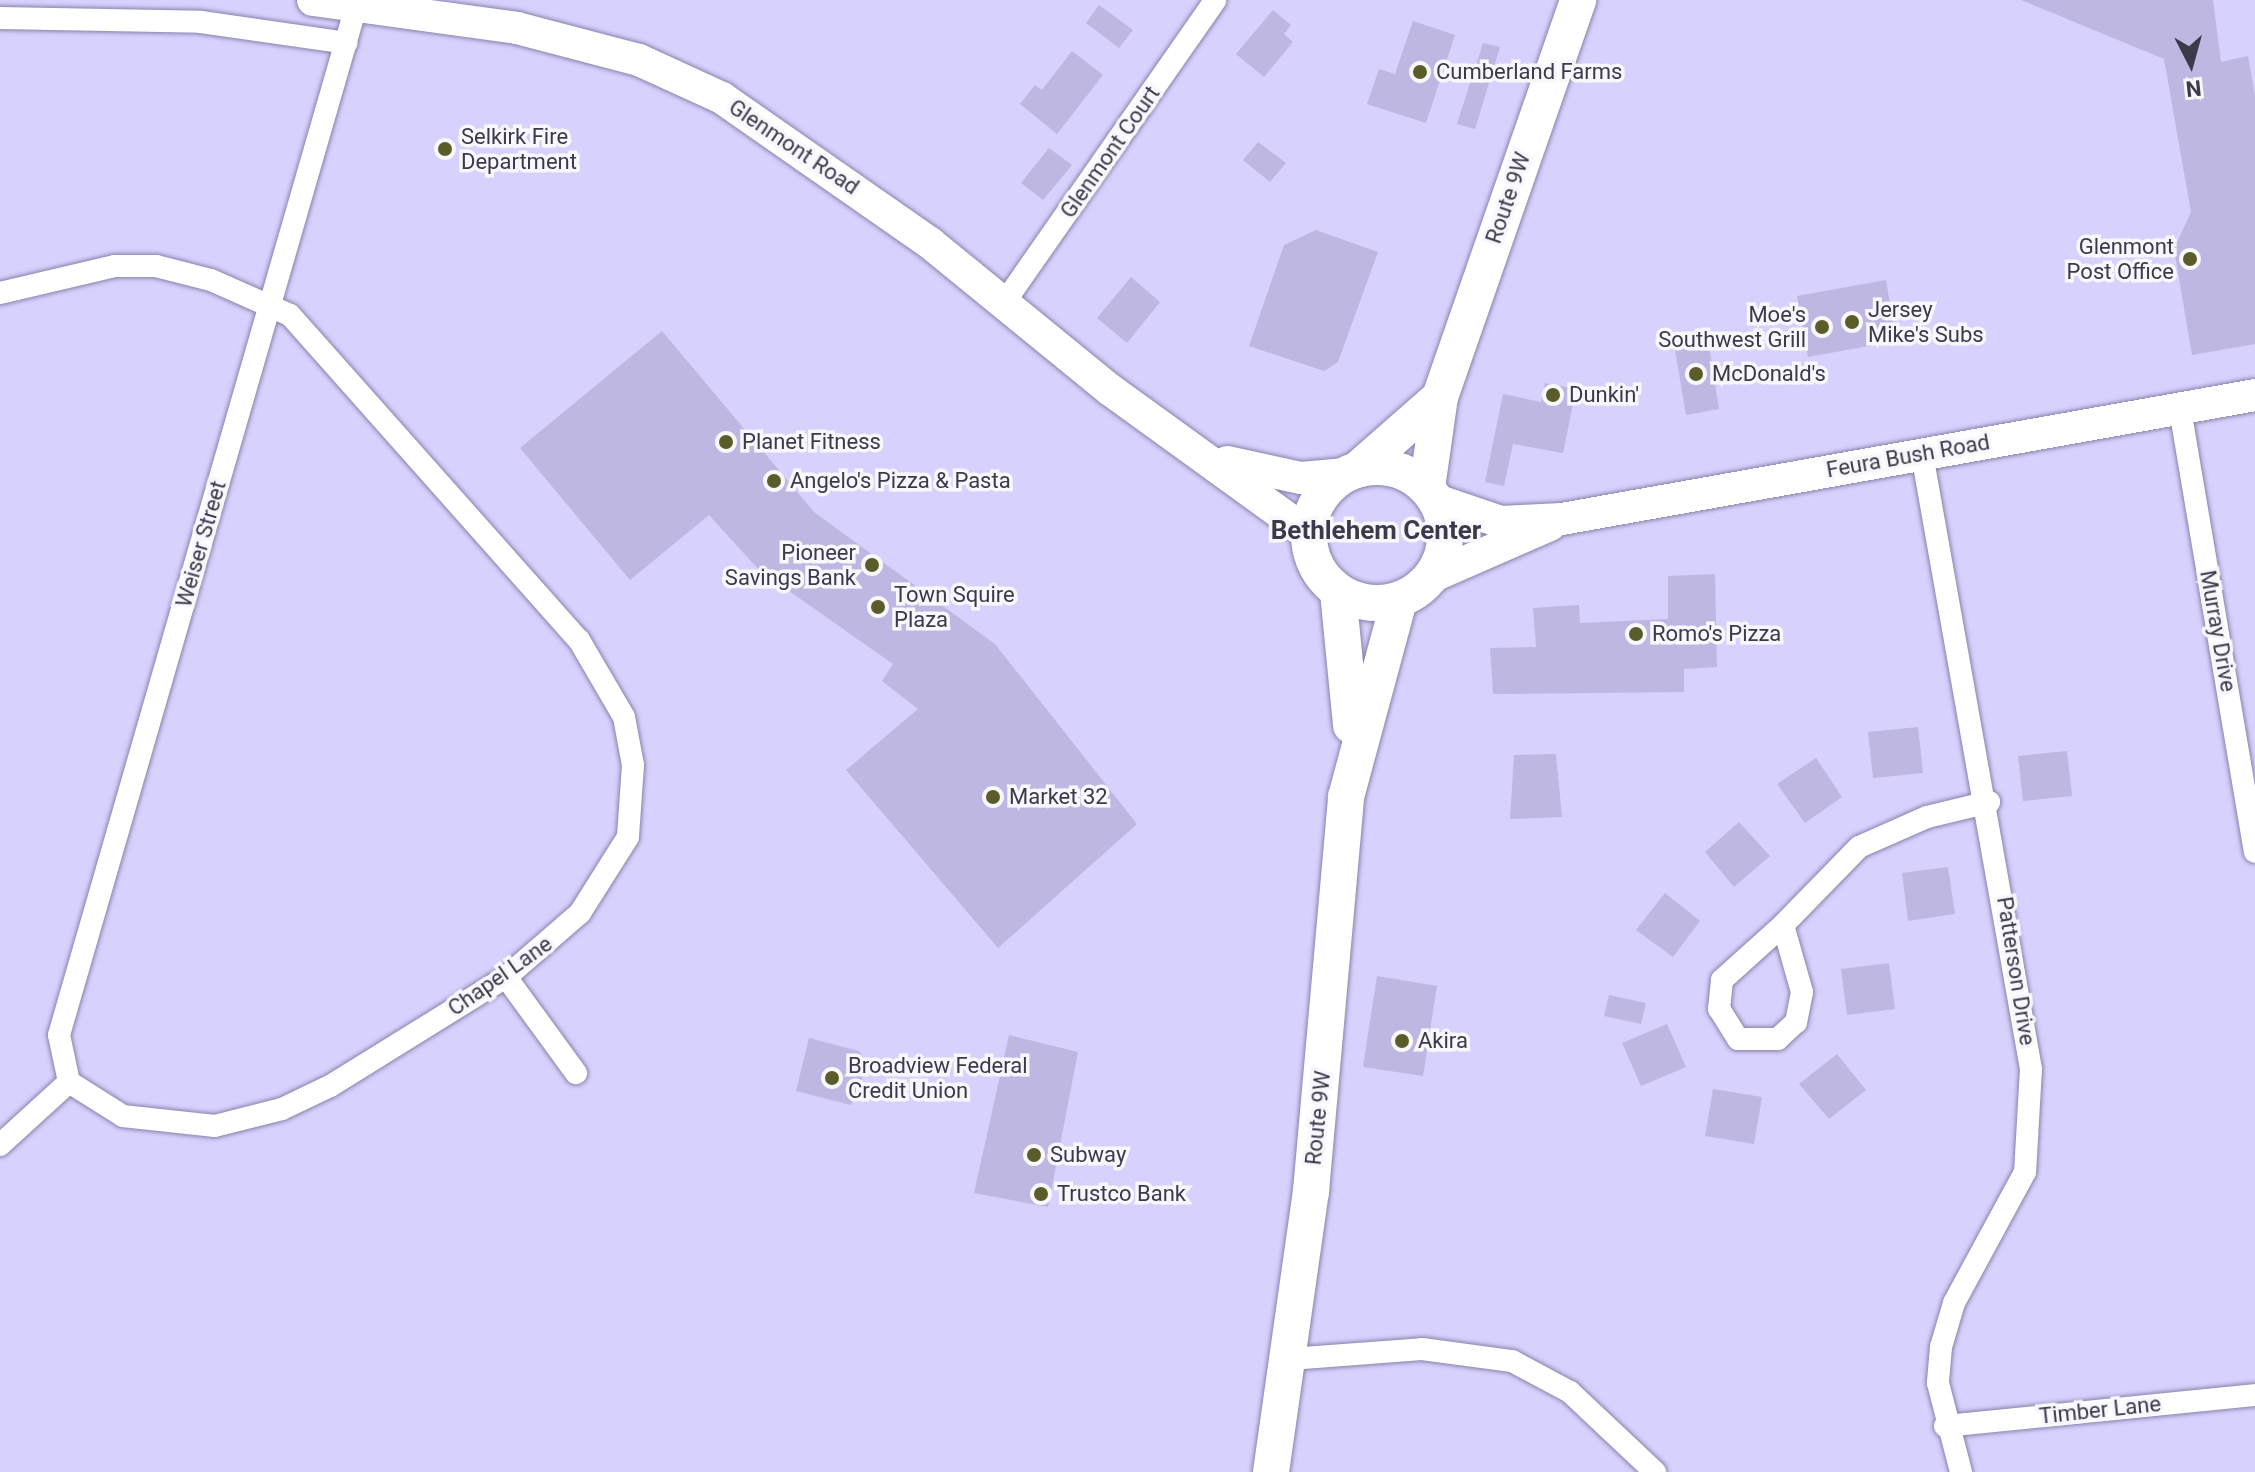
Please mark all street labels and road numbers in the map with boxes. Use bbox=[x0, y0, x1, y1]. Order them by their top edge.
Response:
street label: Glenmont Court bbox=[1055, 81, 1165, 223]
street label: Glenmont Road bbox=[724, 94, 864, 200]
street label: Route 9W bbox=[1480, 149, 1536, 247]
street label: Feura Bush Road bbox=[1824, 429, 1992, 483]
street label: Weiser Street bbox=[170, 478, 232, 610]
street label: Murray Drive bbox=[2194, 568, 2242, 694]
street label: Patterson Drive bbox=[1991, 895, 2041, 1047]
street label: Chapel Lane bbox=[443, 931, 557, 1021]
street label: Route 9W bbox=[1300, 1070, 1336, 1166]
street label: Timber Lane bbox=[2038, 1390, 2162, 1430]

